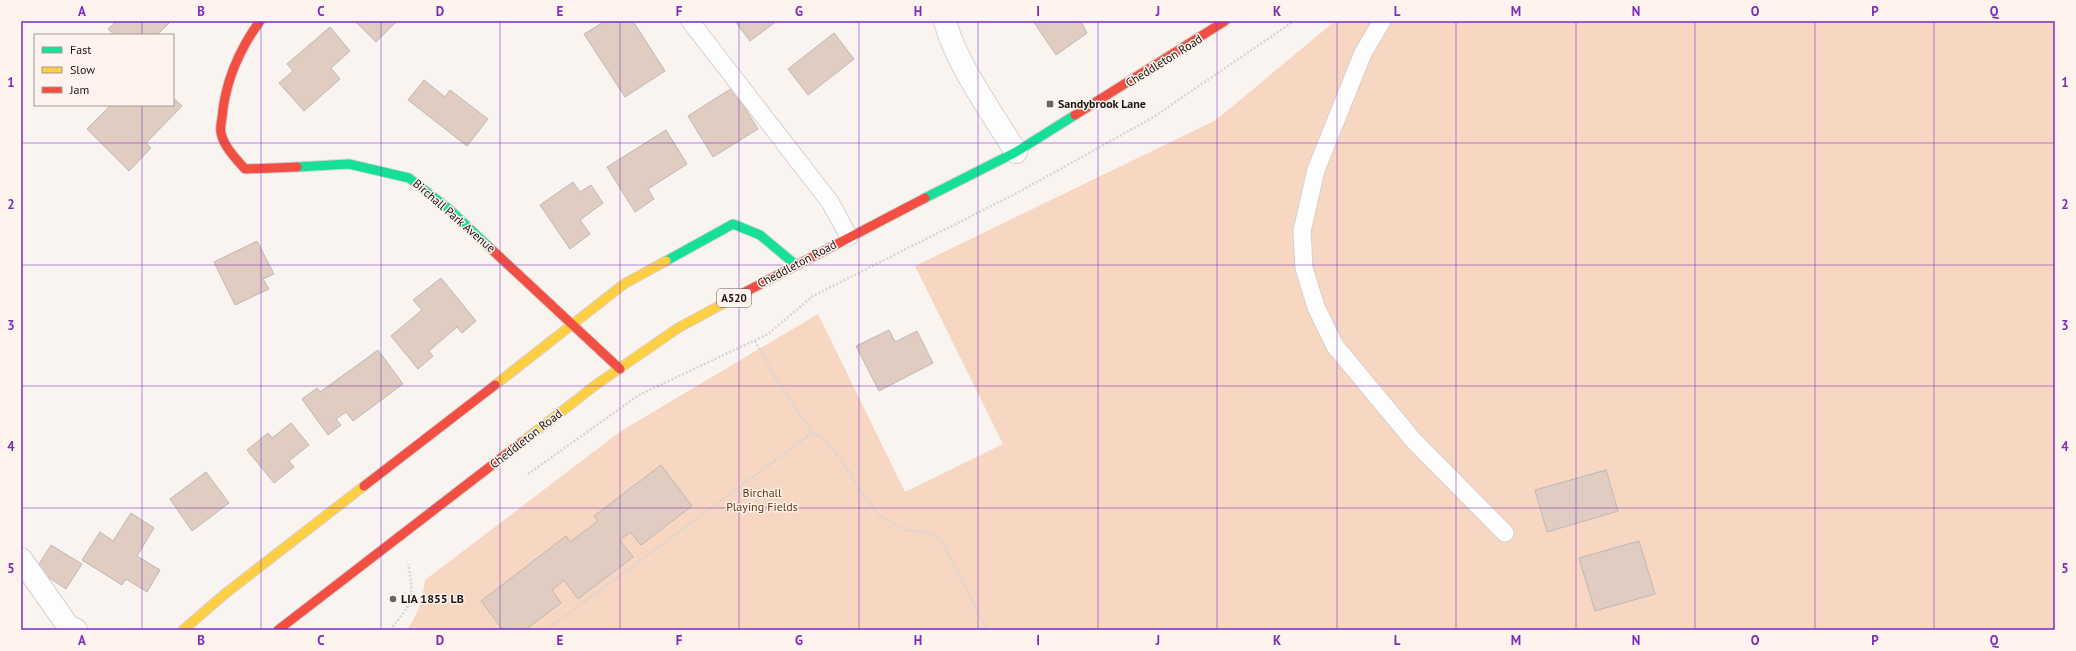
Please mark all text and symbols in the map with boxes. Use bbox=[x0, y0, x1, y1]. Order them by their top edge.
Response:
text: A bbox=[78, 3, 86, 20]
text: B bbox=[197, 3, 205, 20]
text: C bbox=[317, 3, 325, 20]
text: D bbox=[436, 3, 444, 20]
text: E bbox=[557, 3, 564, 20]
text: F bbox=[676, 3, 683, 20]
text: G bbox=[795, 3, 803, 20]
text: H bbox=[914, 3, 922, 20]
text: I bbox=[1036, 3, 1040, 20]
text: J bbox=[1155, 3, 1160, 20]
text: K bbox=[1273, 3, 1281, 20]
text: L bbox=[1394, 3, 1401, 20]
text: M bbox=[1511, 3, 1521, 20]
text: N bbox=[1632, 3, 1640, 20]
text: O bbox=[1751, 3, 1760, 20]
text: P bbox=[1871, 3, 1879, 20]
text: Q bbox=[1990, 3, 2000, 20]
street label: Cheddleton Road bbox=[1123, 31, 1205, 90]
legend bbox=[34, 34, 174, 106]
text: Fast bbox=[70, 42, 91, 57]
text: Slow bbox=[70, 62, 95, 77]
text: 1 bbox=[7, 74, 15, 91]
text: 1 bbox=[2061, 74, 2069, 91]
text: Jam bbox=[69, 82, 89, 97]
place label: Sandybrook Lane bbox=[1058, 96, 1146, 111]
marker: Sandybrook Lane bbox=[1045, 99, 1055, 109]
street label: Birchall Park Avenue bbox=[410, 176, 499, 256]
text: 2 bbox=[7, 196, 15, 213]
text: 2 bbox=[2061, 196, 2069, 213]
street label: Cheddleton Road bbox=[755, 236, 839, 291]
road number: A520 bbox=[717, 289, 751, 307]
text: 3 bbox=[7, 317, 15, 334]
text: 3 bbox=[2061, 317, 2069, 334]
street label: Cheddleton Road bbox=[487, 406, 565, 471]
text: 4 bbox=[7, 438, 15, 455]
text: 4 bbox=[2061, 438, 2069, 455]
park label: Birchall Playing Fields bbox=[726, 485, 798, 514]
text: 5 bbox=[7, 560, 15, 577]
text: 5 bbox=[2061, 560, 2069, 577]
place label: LIA 1855 LB bbox=[401, 591, 464, 606]
marker: LIA 1855 LB bbox=[388, 594, 398, 604]
text: A bbox=[78, 632, 86, 649]
text: B bbox=[197, 632, 205, 649]
text: C bbox=[317, 632, 325, 649]
text: D bbox=[436, 632, 444, 649]
text: E bbox=[557, 632, 564, 649]
text: F bbox=[676, 632, 683, 649]
text: G bbox=[795, 632, 803, 649]
text: H bbox=[914, 632, 922, 649]
text: I bbox=[1036, 632, 1040, 649]
text: J bbox=[1155, 632, 1160, 649]
text: K bbox=[1273, 632, 1281, 649]
text: L bbox=[1394, 632, 1401, 649]
text: M bbox=[1511, 632, 1521, 649]
text: N bbox=[1632, 632, 1640, 649]
text: O bbox=[1751, 632, 1760, 649]
text: P bbox=[1871, 632, 1879, 649]
text: Q bbox=[1990, 632, 2000, 649]

